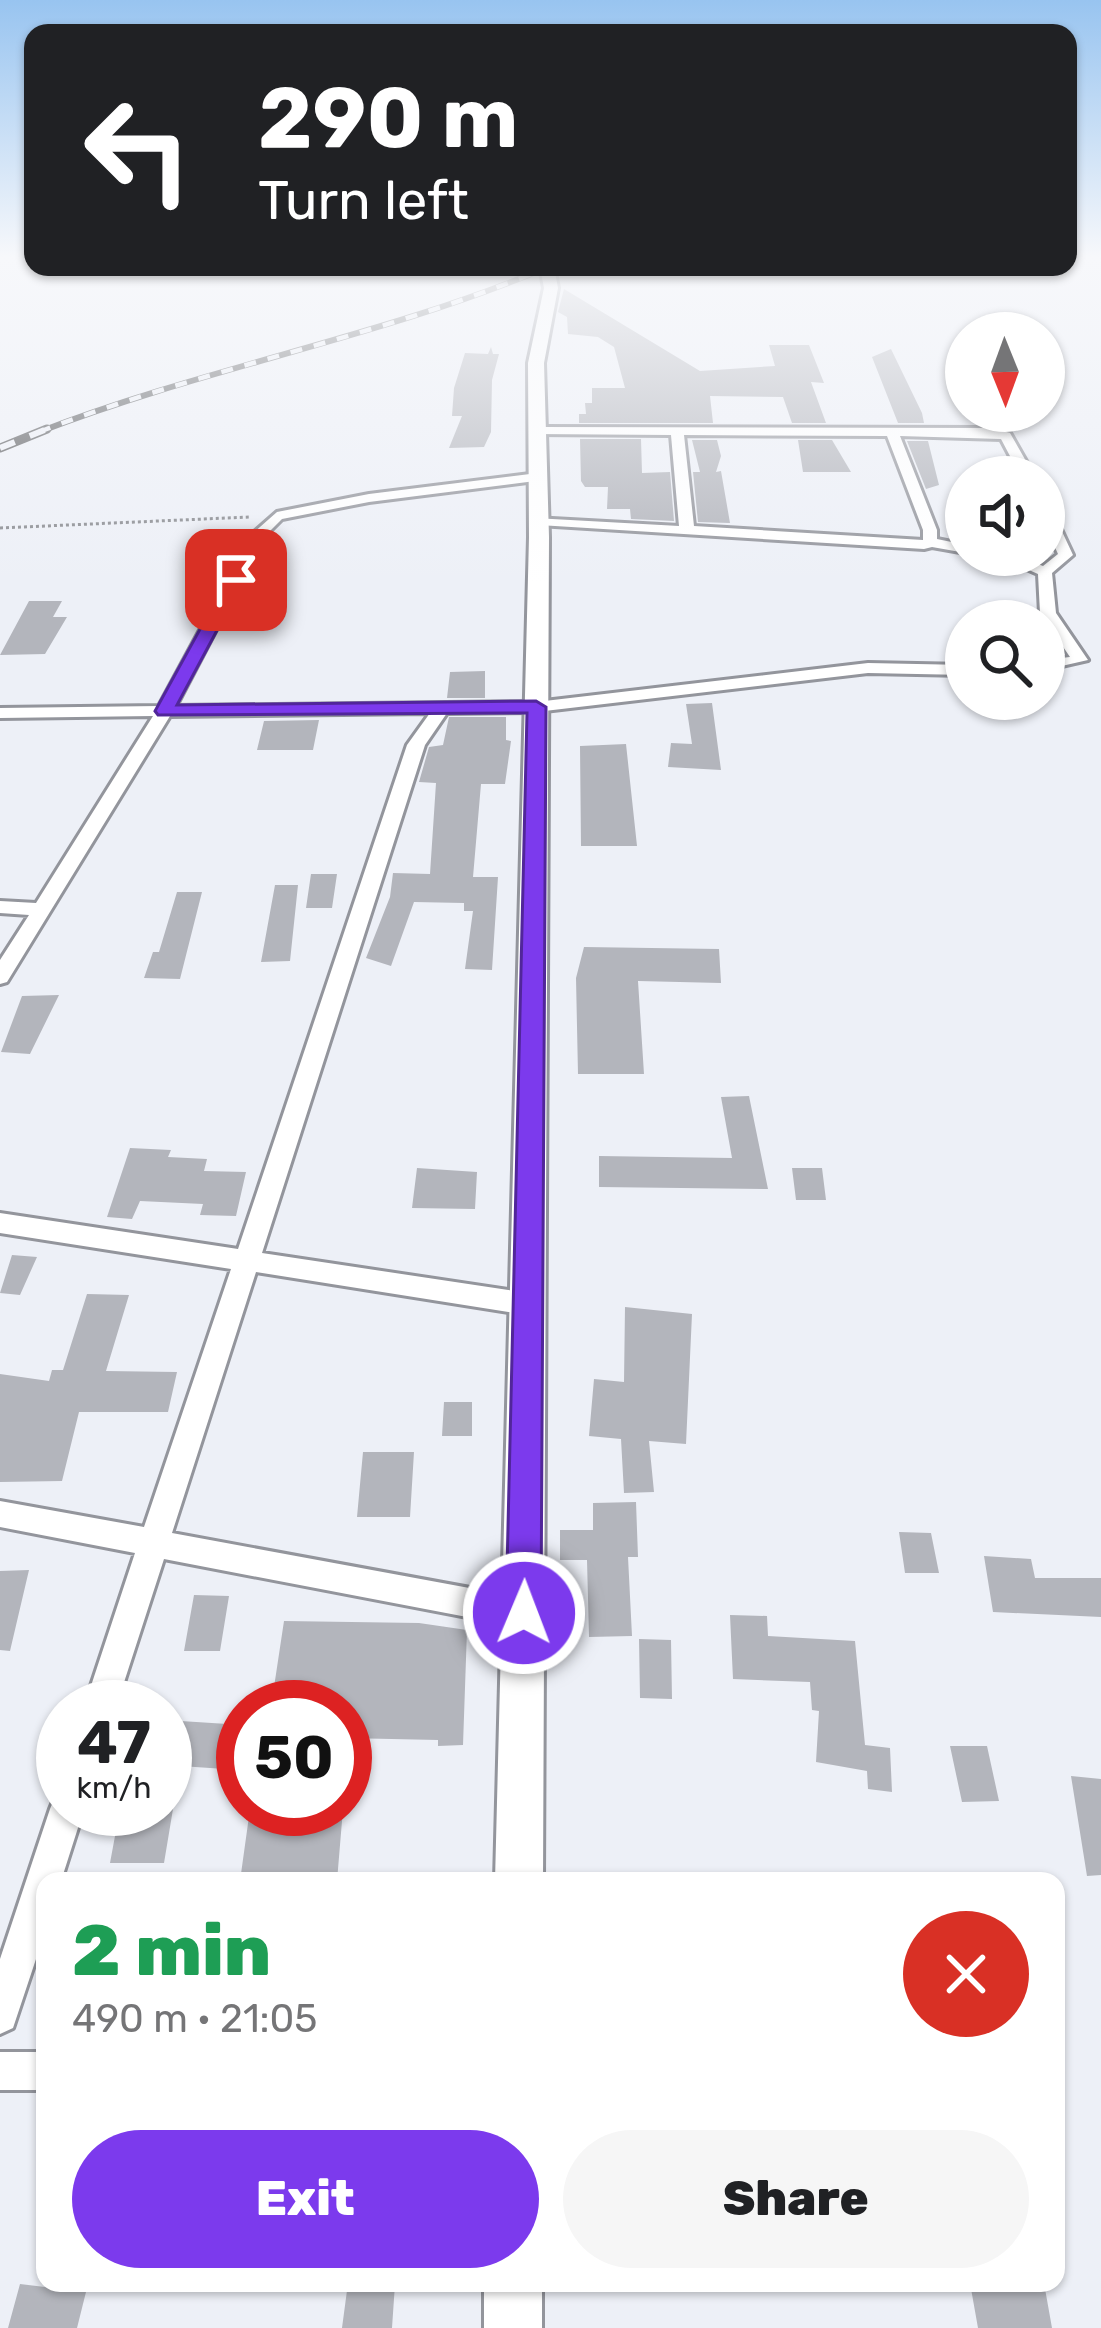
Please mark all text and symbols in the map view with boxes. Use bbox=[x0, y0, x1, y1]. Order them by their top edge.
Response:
text: 290 m bbox=[258, 68, 518, 168]
icon: left bbox=[60, 72, 216, 228]
text: Turn left bbox=[258, 169, 469, 233]
north arrow bbox=[945, 312, 1065, 432]
map controls bbox=[945, 312, 1065, 720]
button: sound bbox=[945, 456, 1065, 576]
pin bbox=[185, 529, 287, 631]
icon: arrive bbox=[203, 547, 269, 613]
button: search bbox=[945, 600, 1065, 720]
position arrow bbox=[461, 1550, 587, 1676]
speed limit sign: 50 bbox=[216, 1680, 372, 1836]
text: 47 bbox=[77, 1707, 151, 1778]
text: km/h bbox=[77, 1770, 151, 1806]
text: 2 min bbox=[72, 1908, 271, 1993]
button: close bbox=[903, 1911, 1029, 2037]
text: 490 m · 21:05 bbox=[72, 1996, 318, 2042]
button: Exit bbox=[72, 2130, 539, 2268]
button: Share bbox=[563, 2130, 1029, 2268]

